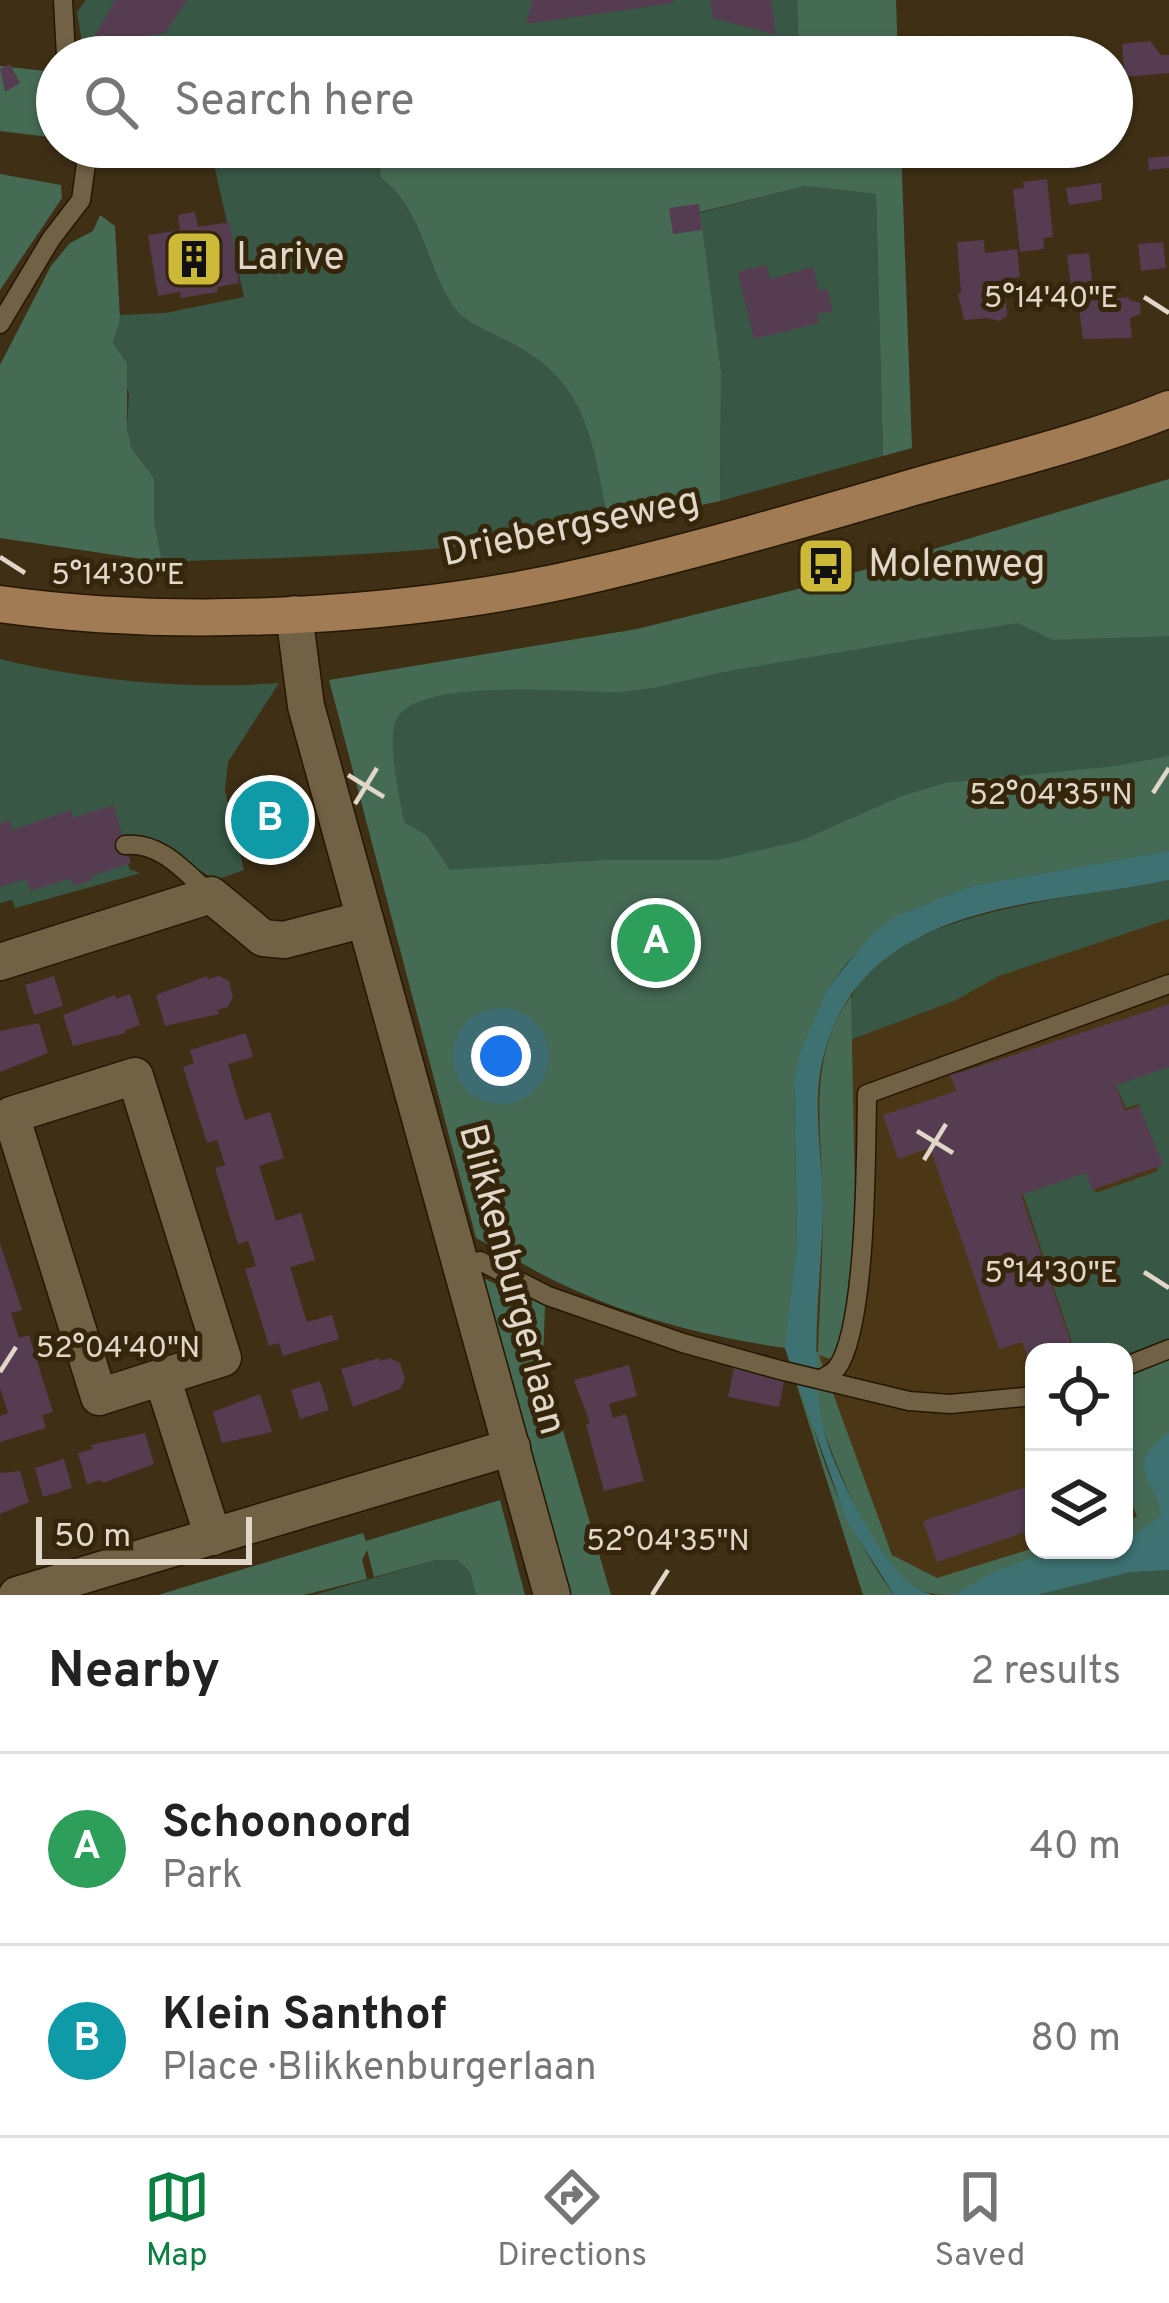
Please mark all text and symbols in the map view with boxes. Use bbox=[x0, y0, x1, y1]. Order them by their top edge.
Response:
search box bbox=[36, 36, 1133, 168]
icon: search bbox=[78, 69, 144, 135]
text: Search here bbox=[174, 74, 414, 131]
building icon: Larive bbox=[163, 228, 225, 290]
place label: Larive bbox=[236, 235, 344, 284]
text: 5°14'40"E bbox=[984, 281, 1118, 318]
street label: Driebergseweg bbox=[438, 478, 704, 580]
bus stop icon: Molenweg bbox=[795, 535, 857, 597]
place label: Molenweg bbox=[868, 542, 1046, 591]
text: 5°14'30"E bbox=[51, 558, 185, 595]
pin: B bbox=[231, 775, 309, 865]
text: 52°04'35"N bbox=[969, 778, 1133, 815]
pin: A bbox=[617, 898, 695, 988]
your location bbox=[471, 1026, 531, 1086]
street label: Blikkenburgerlaan bbox=[445, 1119, 575, 1441]
text: 5°14'30"E bbox=[984, 1256, 1118, 1293]
text: 52°04'40"N bbox=[36, 1331, 200, 1368]
map controls bbox=[1025, 1343, 1133, 1559]
button: locate bbox=[1025, 1343, 1133, 1451]
button: layers bbox=[1025, 1451, 1133, 1559]
scale bar bbox=[36, 1511, 252, 1564]
text: 50 m bbox=[54, 1517, 131, 1559]
text: 52°04'35"N bbox=[586, 1524, 750, 1561]
text: Nearby bbox=[48, 1641, 220, 1706]
text: 2 results bbox=[970, 1649, 1121, 1698]
text: Schoonoord bbox=[162, 1796, 412, 1853]
text: A bbox=[73, 1824, 101, 1873]
text: 40 m bbox=[1030, 1824, 1121, 1873]
text: Park bbox=[162, 1853, 243, 1902]
text: Klein Santhof bbox=[162, 1988, 447, 2045]
text: B bbox=[74, 2016, 100, 2065]
text: 80 m bbox=[1030, 2016, 1121, 2065]
text: Place · Blikkenburgerlaan bbox=[162, 2045, 597, 2094]
tab: Map bbox=[144, 2164, 210, 2278]
tab: Directions bbox=[497, 2164, 647, 2278]
tab: Saved bbox=[935, 2164, 1025, 2278]

